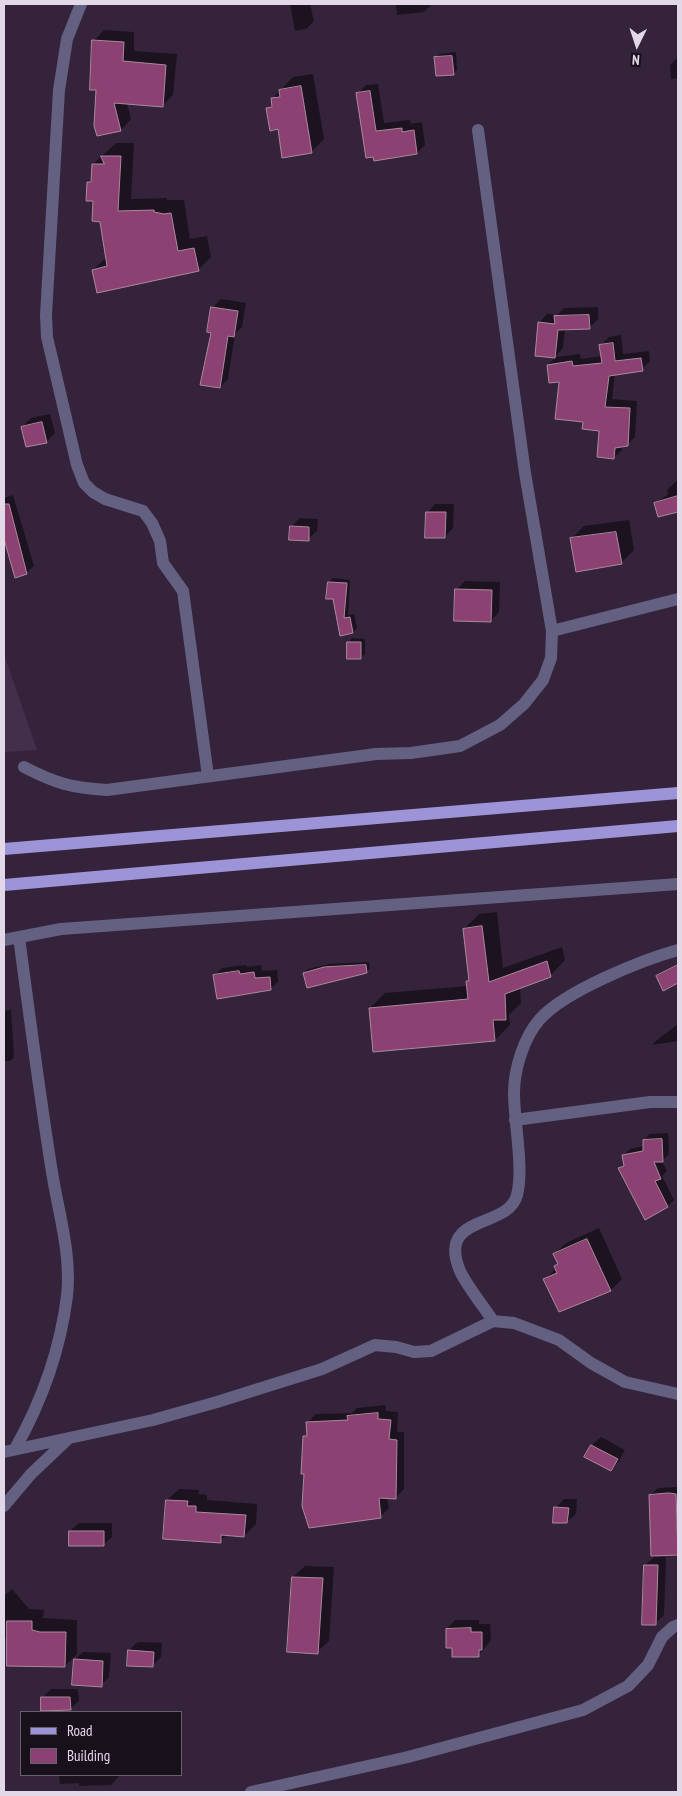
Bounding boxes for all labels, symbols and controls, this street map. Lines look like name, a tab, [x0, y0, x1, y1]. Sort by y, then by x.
north arrow	[612, 20, 662, 70]
text: N	[632, 51, 640, 69]
legend	[20, 1711, 182, 1776]
text: Road	[67, 1721, 93, 1740]
text: Building	[67, 1746, 110, 1765]

